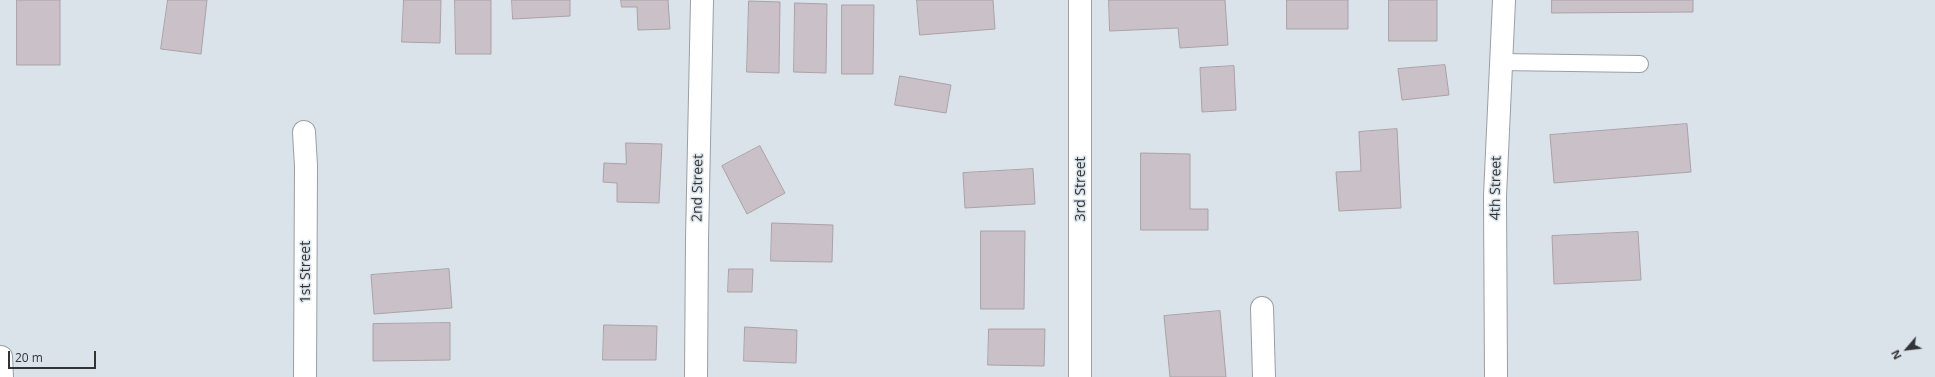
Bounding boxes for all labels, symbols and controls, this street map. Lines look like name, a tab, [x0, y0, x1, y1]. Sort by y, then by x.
street label: 2nd Street	[689, 154, 707, 222]
street label: 3rd Street	[1073, 156, 1089, 222]
street label: 4th Street	[1487, 156, 1505, 220]
street label: 1st Street	[298, 241, 314, 303]
north arrow	[1887, 329, 1927, 369]
scale bar	[10, 343, 98, 369]
text: N	[1887, 347, 1905, 362]
text: 20 m	[15, 349, 43, 366]

